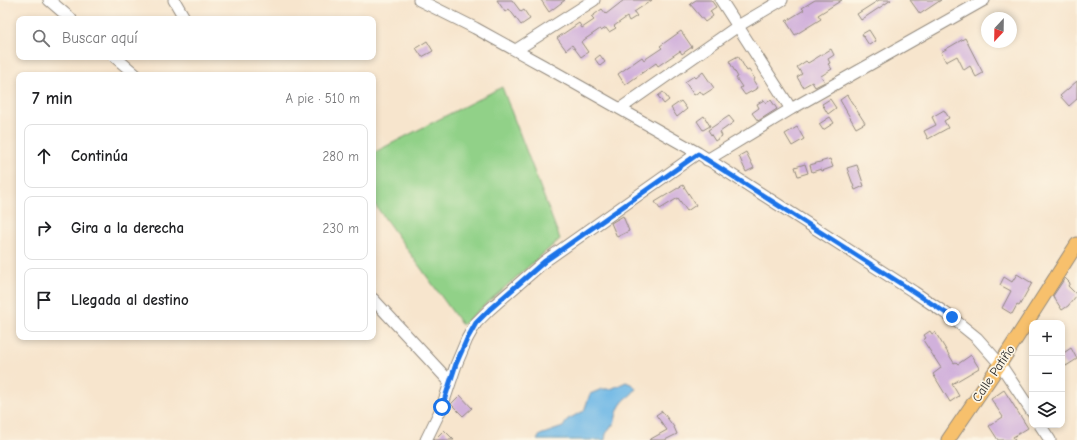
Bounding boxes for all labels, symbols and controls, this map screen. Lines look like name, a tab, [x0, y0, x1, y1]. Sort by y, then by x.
north arrow	[981, 12, 1017, 48]
search box	[16, 16, 376, 60]
icon: search	[30, 27, 52, 49]
text: Buscar aquí	[62, 29, 138, 47]
text: 7 min	[32, 89, 73, 108]
text: A pie · 510 m	[286, 91, 360, 106]
icon: ahead	[33, 145, 55, 167]
text: Continúa	[71, 147, 128, 165]
text: 280 m	[322, 149, 359, 164]
icon: right	[33, 217, 55, 239]
text: Gira a la derecha	[71, 219, 184, 237]
text: 230 m	[323, 221, 359, 236]
icon: arrive	[33, 289, 55, 311]
text: Llegada al destino	[71, 291, 189, 309]
route end	[943, 308, 961, 326]
map controls	[1029, 320, 1065, 428]
button: +	[1029, 320, 1065, 356]
street label: Calle Patiño	[969, 342, 1018, 405]
button: −	[1029, 356, 1065, 392]
button: layers	[1029, 392, 1065, 428]
route start	[433, 398, 451, 416]

